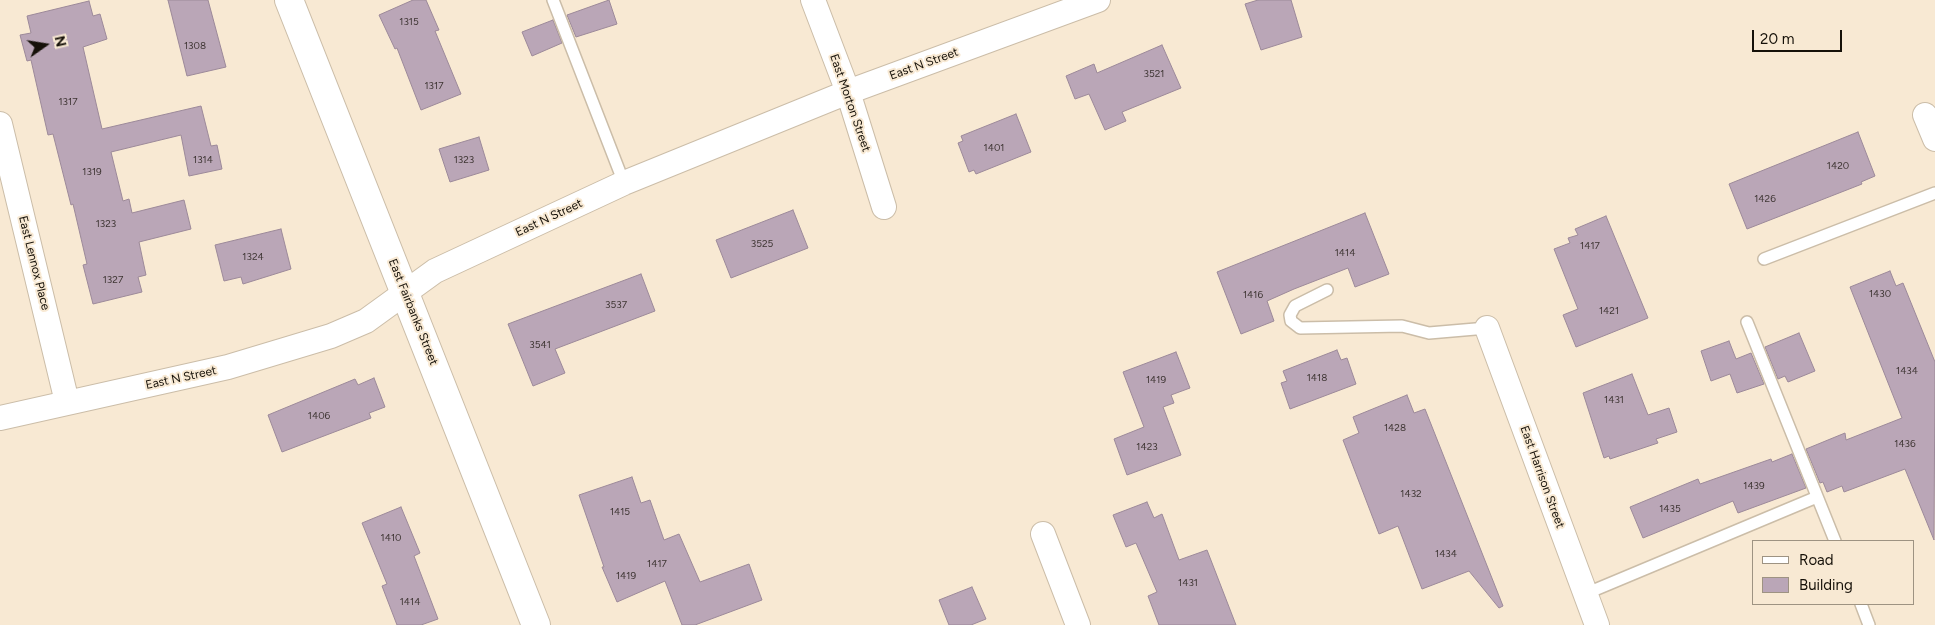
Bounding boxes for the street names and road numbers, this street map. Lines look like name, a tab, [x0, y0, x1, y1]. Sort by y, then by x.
street label: East N Street	[888, 45, 960, 83]
street label: East Morton Street	[827, 52, 873, 154]
street label: East N Street	[513, 196, 585, 240]
street label: East Lennox Place	[15, 214, 53, 312]
street label: East Fairbanks Street	[385, 257, 441, 367]
street label: East N Street	[144, 363, 218, 393]
street label: East Harrison Street	[1517, 424, 1567, 530]

